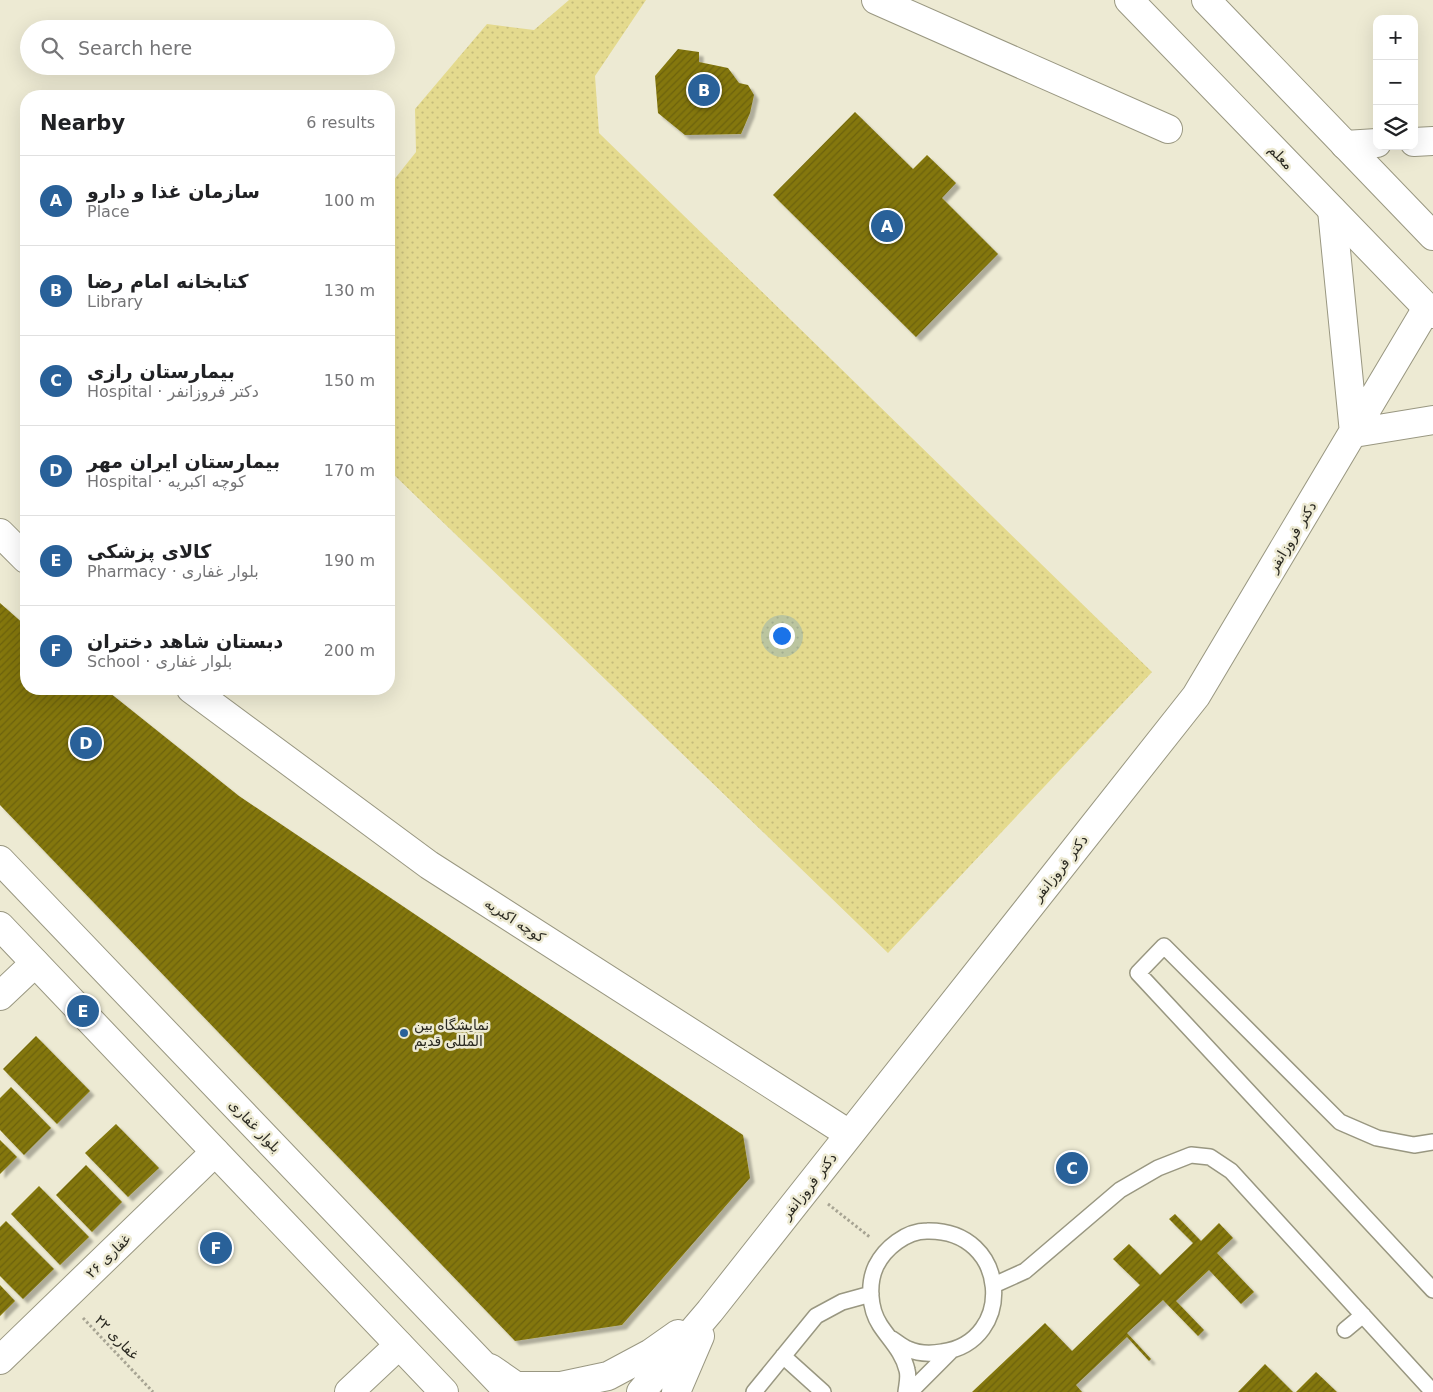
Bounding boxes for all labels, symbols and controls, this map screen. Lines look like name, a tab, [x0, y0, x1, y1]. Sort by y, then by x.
map controls	[1373, 15, 1418, 150]
button: +	[1373, 15, 1418, 60]
search box	[20, 20, 395, 75]
icon: search	[38, 34, 66, 62]
text: Search here	[78, 37, 192, 59]
button: −	[1373, 60, 1418, 105]
pin: B	[688, 71, 720, 109]
button: layers	[1373, 105, 1418, 150]
text: Nearby	[40, 111, 125, 135]
text: 6 results	[306, 113, 375, 132]
street label: معلم	[1265, 141, 1297, 173]
text: سازمان غذا و دارو	[87, 180, 260, 202]
text: A	[50, 191, 62, 210]
text: 100 m	[324, 191, 375, 210]
text: Place	[87, 202, 130, 221]
pin: A	[871, 207, 903, 245]
text: کتابخانه امام رضا	[87, 270, 249, 292]
text: B	[50, 281, 62, 300]
text: 130 m	[324, 281, 375, 300]
text: Library	[87, 292, 143, 311]
text: بیمارستان رازی	[87, 360, 235, 382]
text: C	[50, 371, 62, 390]
text: 150 m	[324, 371, 375, 390]
text: Hospital · دکتر فروزانفر	[87, 382, 259, 401]
text: بیمارستان ایران مهر	[87, 450, 280, 472]
text: D	[49, 461, 63, 480]
text: 170 m	[324, 461, 375, 480]
text: Hospital · کوچه اکبریه	[87, 472, 246, 491]
street label: دکتر فروزانفر	[1264, 499, 1320, 577]
text: کالای پزشکی	[87, 540, 211, 562]
text: E	[51, 551, 61, 570]
text: 190 m	[324, 551, 375, 570]
text: Pharmacy · بلوار غفاری	[87, 562, 259, 581]
your location	[769, 623, 795, 649]
text: دبستان شاهد دختران	[87, 630, 283, 652]
text: F	[51, 641, 61, 660]
text: 200 m	[324, 641, 375, 660]
text: School · بلوار غفاری	[87, 652, 232, 671]
pin: D	[70, 724, 102, 762]
street label: دکتر فروزانفر	[1029, 832, 1092, 906]
street label: کوچه اکبریه	[481, 895, 548, 946]
pin: E	[67, 992, 99, 1030]
place label: نمایشگاه بین المللی قدیم	[414, 1017, 489, 1050]
marker: نمایشگاه بین المللی قدیم	[398, 1027, 410, 1039]
street label: بلوار غفاری	[225, 1096, 284, 1156]
pin: C	[1056, 1149, 1088, 1187]
street label: دکتر فروزانفر	[778, 1150, 841, 1224]
pin: F	[200, 1229, 232, 1267]
street label: غفاری ۲۶	[82, 1231, 134, 1282]
street label: غفاری ۲۲	[91, 1311, 142, 1363]

